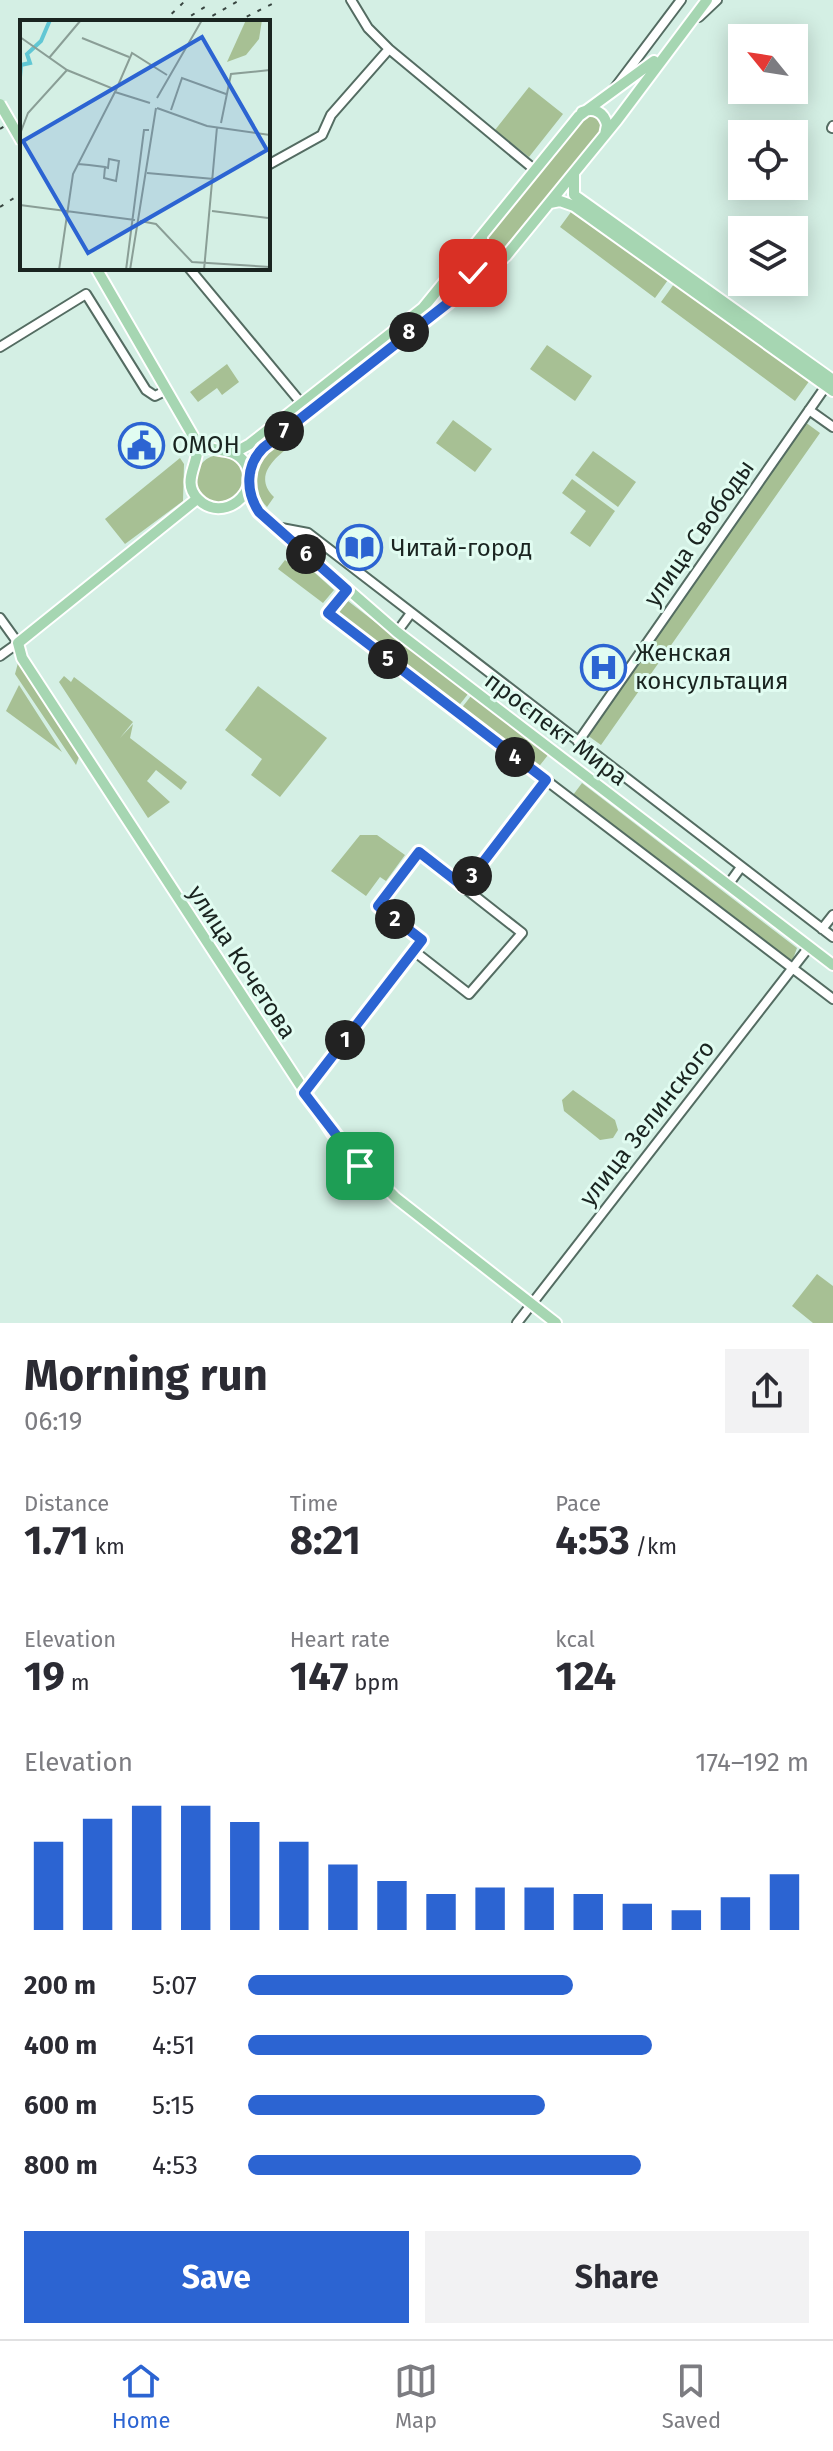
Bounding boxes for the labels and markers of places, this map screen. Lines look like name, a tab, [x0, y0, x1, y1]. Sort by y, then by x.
pin	[439, 239, 507, 307]
pin: 8	[389, 312, 429, 352]
pin: 7	[264, 411, 304, 451]
public building icon: ОМОН	[117, 421, 165, 469]
place label: ОМОН	[172, 431, 240, 459]
library icon: Читай-город	[336, 524, 384, 572]
pin: 6	[286, 534, 326, 574]
place label: Читай-город	[391, 534, 532, 562]
pin: 5	[368, 639, 408, 679]
place label: Женская консультация	[635, 639, 788, 695]
hospital icon: Женская консультация	[580, 643, 628, 691]
pin: 4	[495, 737, 535, 777]
pin: 3	[452, 856, 492, 896]
pin: 2	[375, 899, 415, 939]
pin: 1	[325, 1020, 365, 1060]
pin	[326, 1132, 394, 1200]

